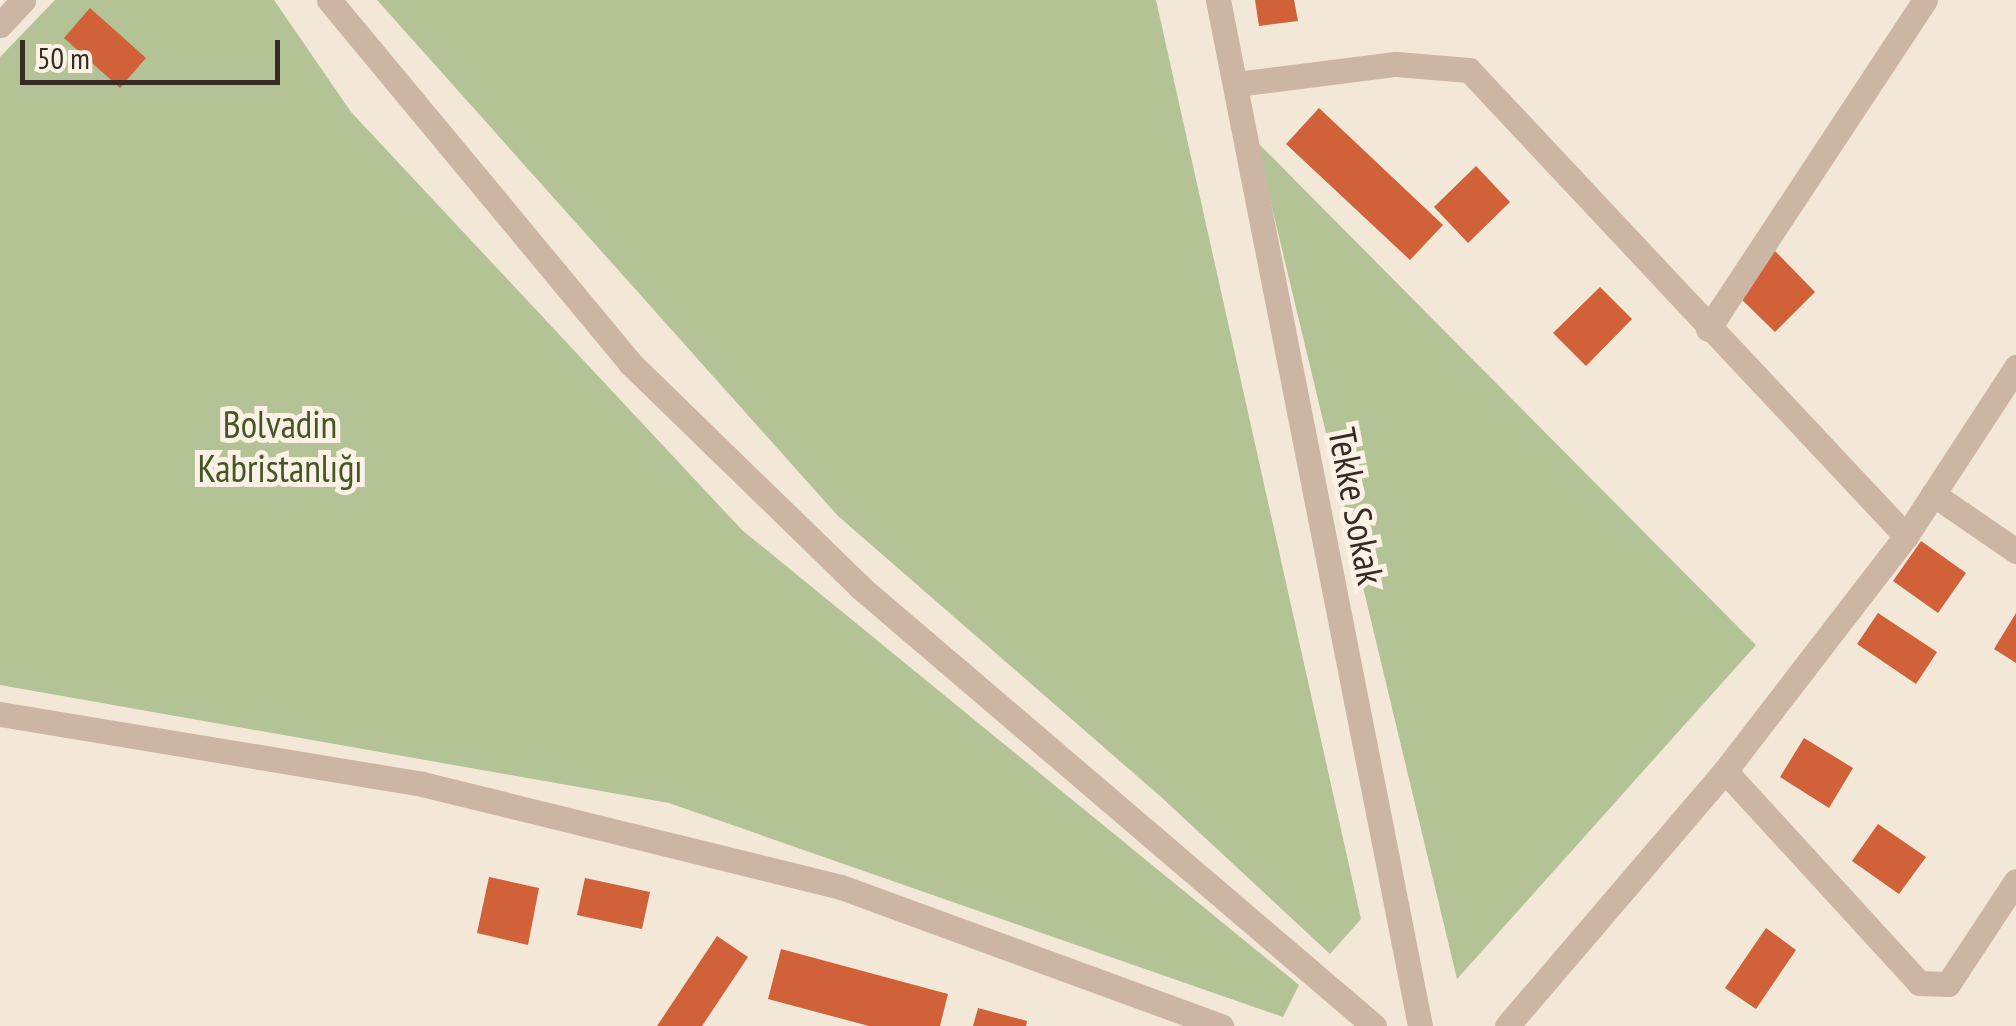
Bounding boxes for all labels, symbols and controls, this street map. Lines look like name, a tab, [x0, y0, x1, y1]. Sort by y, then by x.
scale bar	[25, 20, 285, 82]
text: 50 m	[37, 38, 90, 77]
park label: Bolvadin Kabristanlığı	[197, 401, 363, 490]
street label: Tekke Sokak	[1319, 424, 1395, 588]

